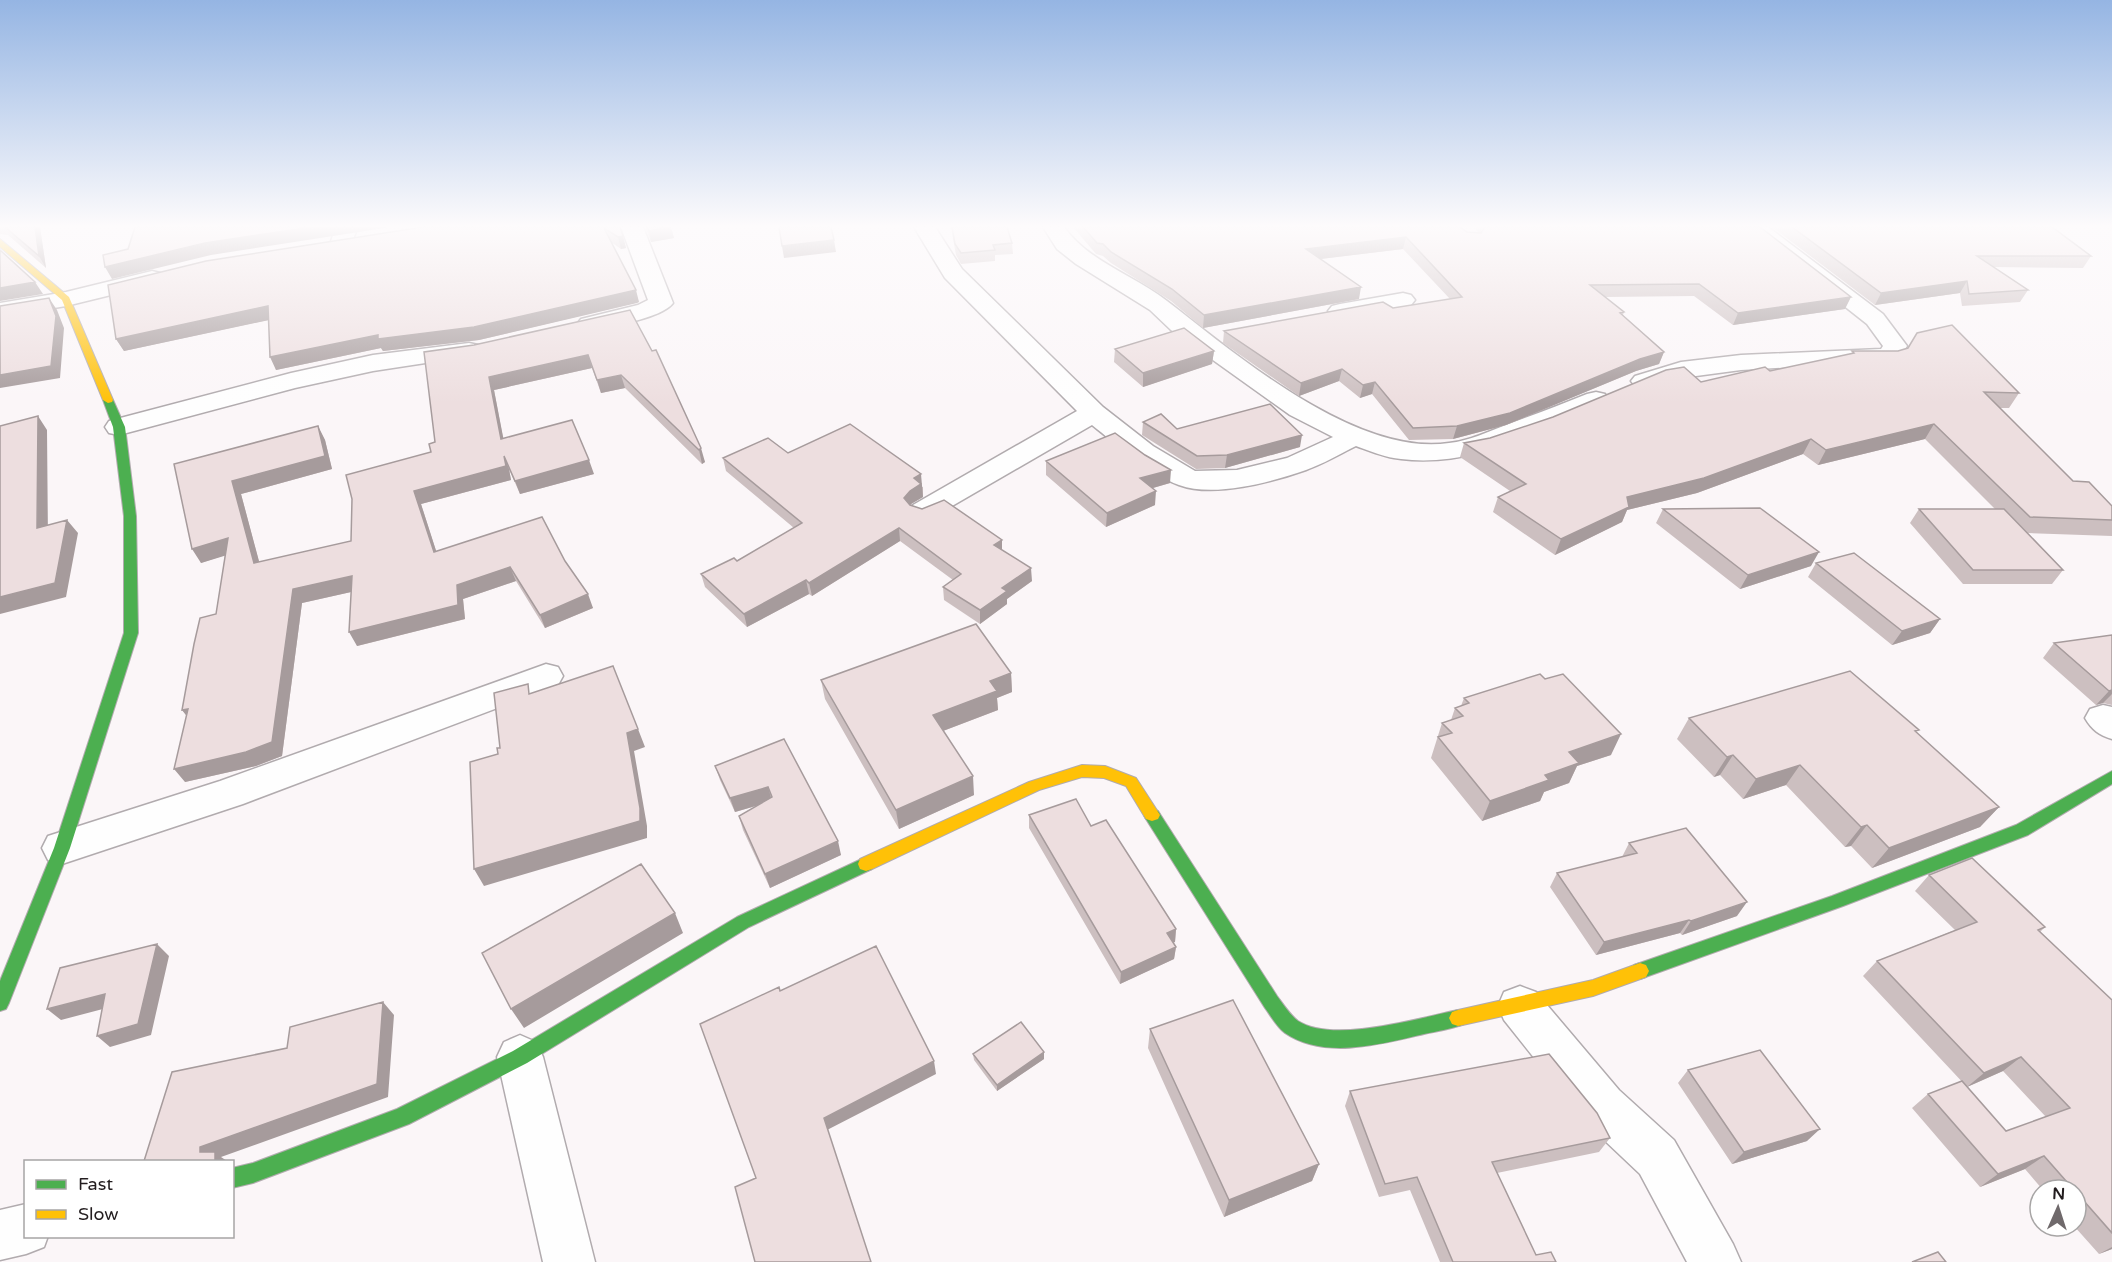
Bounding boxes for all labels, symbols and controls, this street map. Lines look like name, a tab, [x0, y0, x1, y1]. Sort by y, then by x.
legend	[24, 1160, 234, 1238]
text: Fast	[78, 1173, 113, 1195]
north arrow	[2028, 1178, 2088, 1238]
text: N	[2052, 1184, 2066, 1204]
text: Slow	[78, 1203, 119, 1225]

